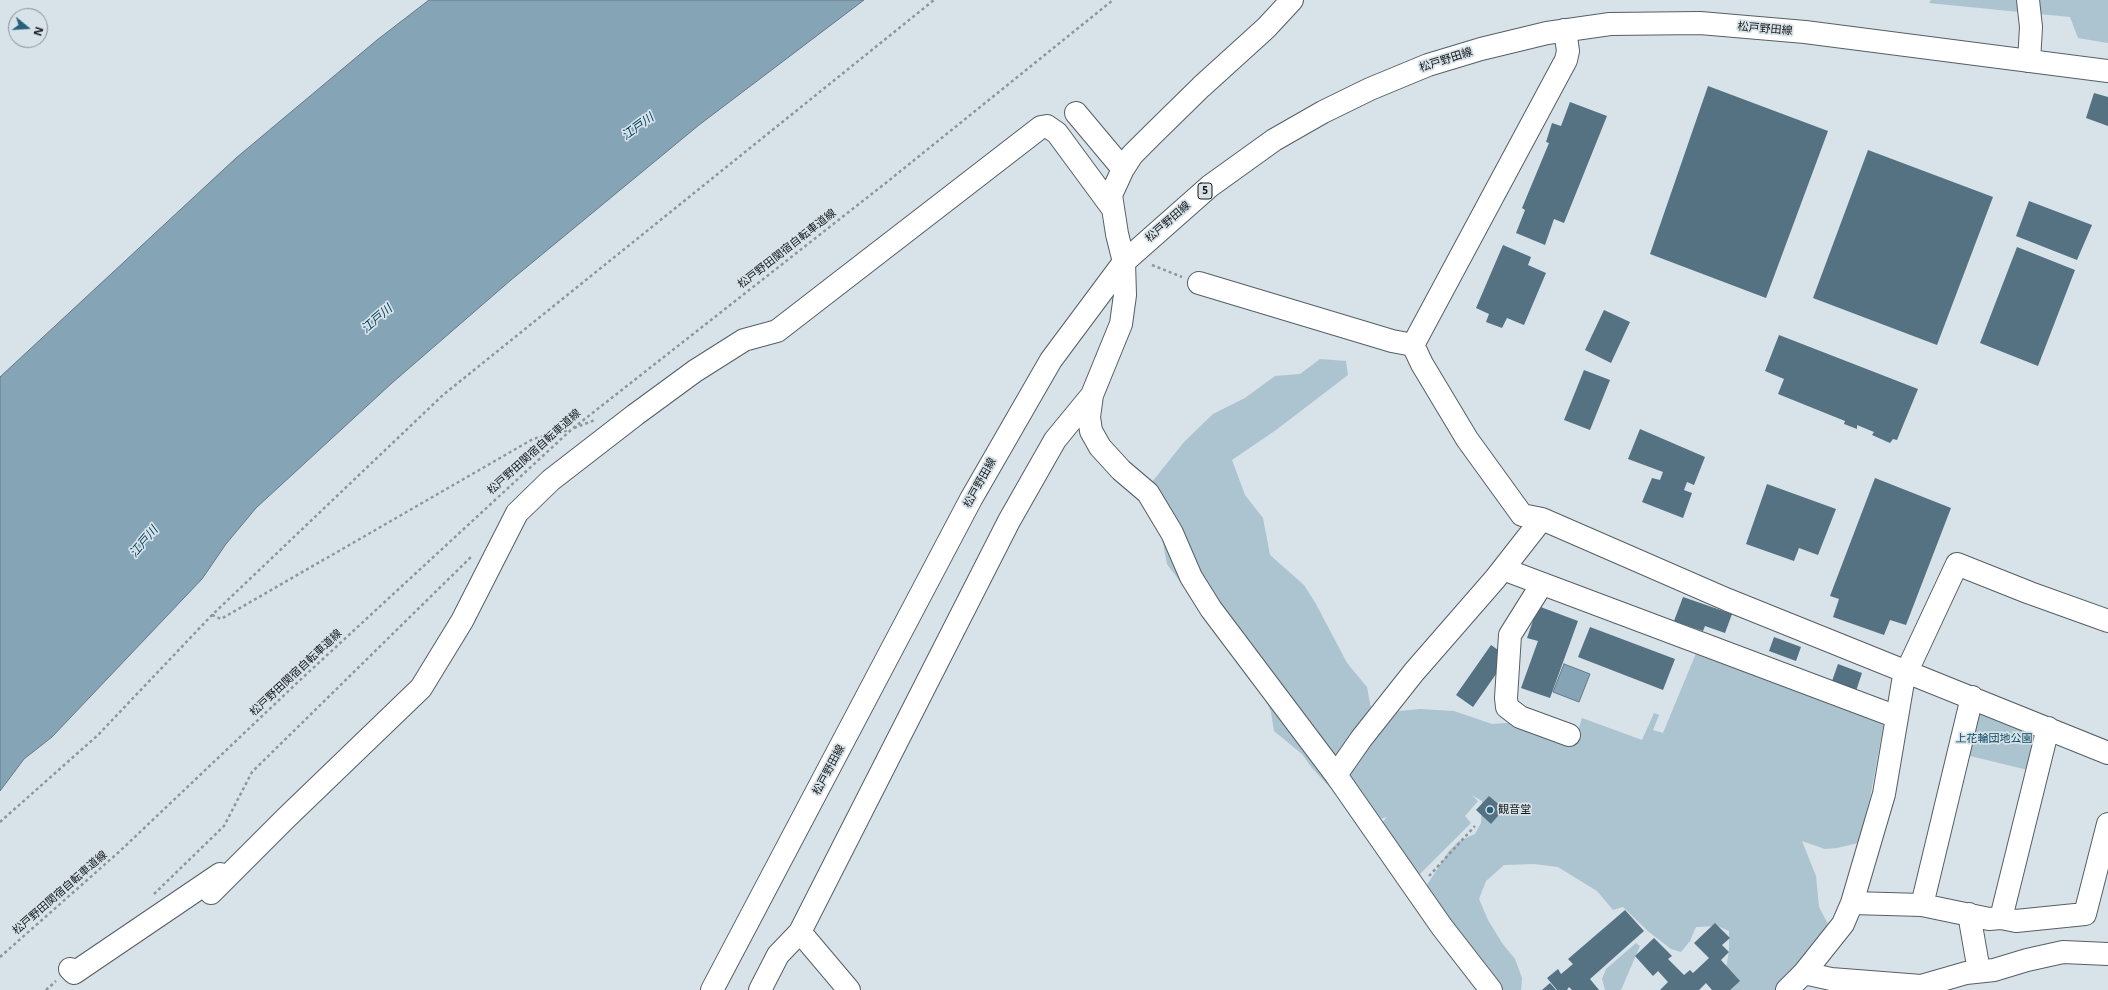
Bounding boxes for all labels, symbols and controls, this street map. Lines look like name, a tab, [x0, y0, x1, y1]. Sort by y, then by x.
north arrow	[8, 8, 48, 48]
street label: 松戸野田線	[1737, 20, 1793, 38]
text: N	[30, 25, 47, 38]
street label: 松戸野田線	[1418, 45, 1474, 75]
water label: 江戸川	[619, 111, 657, 143]
road number: 5	[1198, 183, 1212, 199]
street label: 松戸野田線	[1143, 199, 1193, 245]
street label: 松戸野田関宿自転車道線	[735, 207, 839, 291]
water label: 江戸川	[359, 302, 395, 336]
street label: 松戸野田関宿自転車道線	[485, 407, 583, 497]
street label: 松戸野田線	[961, 456, 999, 510]
water label: 江戸川	[127, 524, 161, 560]
street label: 松戸野田関宿自転車道線	[247, 627, 345, 719]
park label: 上花輪団地公園	[1956, 732, 2032, 746]
street label: 松戸野田線	[810, 743, 848, 797]
place label: 観音堂	[1498, 803, 1531, 817]
marker: 観音堂	[1485, 805, 1495, 815]
street label: 松戸野田関宿自転車道線	[10, 848, 110, 938]

